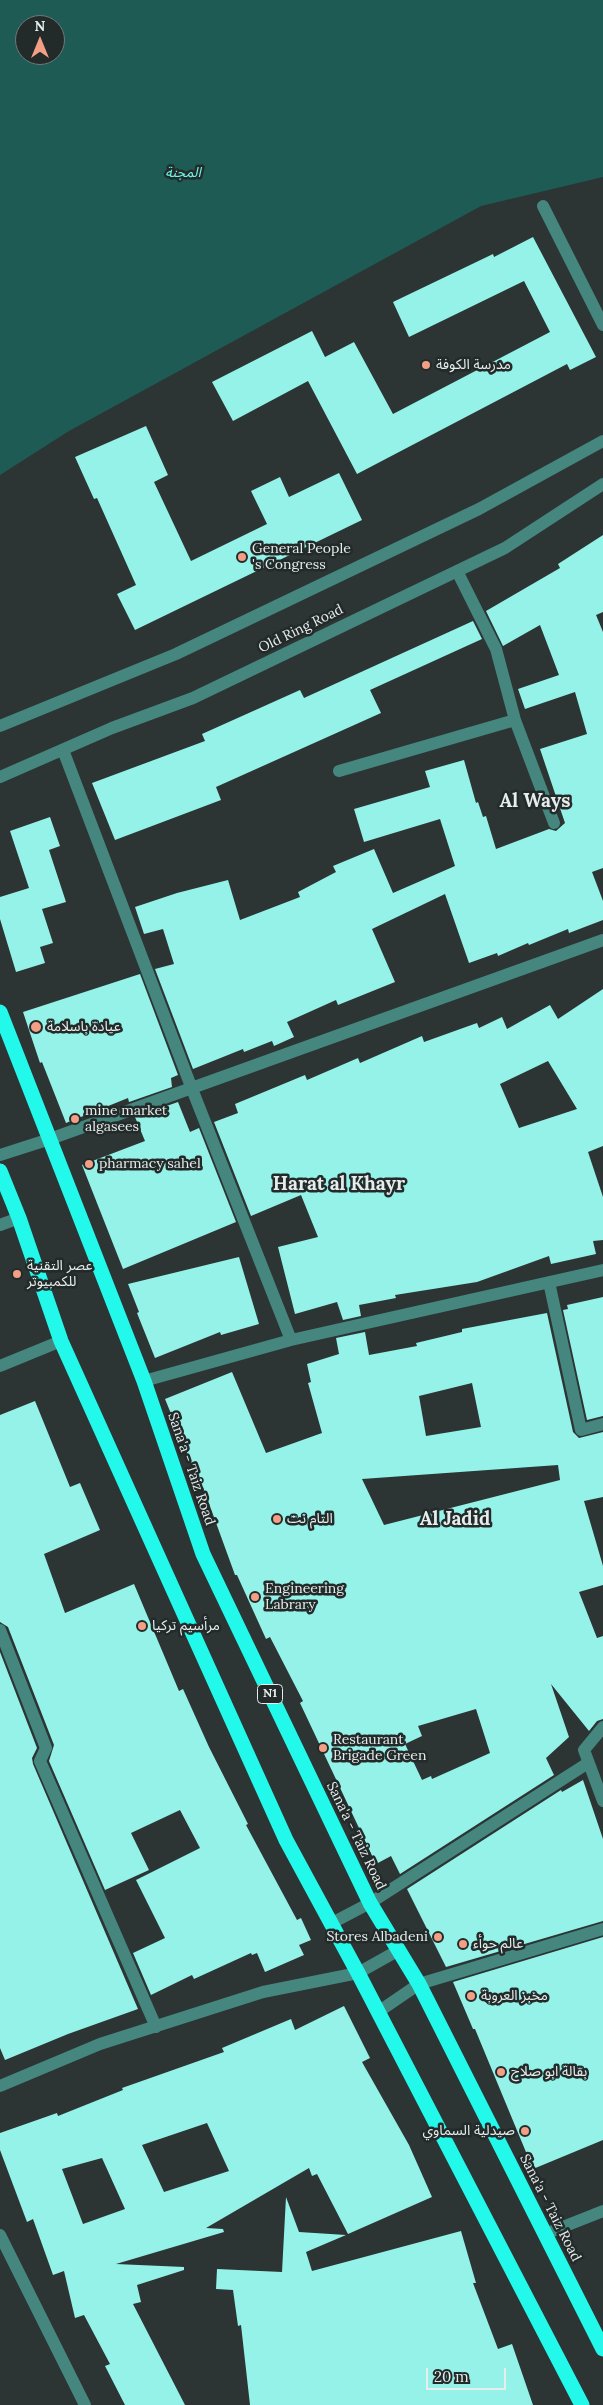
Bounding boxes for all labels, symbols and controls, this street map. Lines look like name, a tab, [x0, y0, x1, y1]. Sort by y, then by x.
north arrow	[15, 15, 65, 65]
text: N	[35, 17, 45, 35]
park label: المجنة	[165, 165, 201, 181]
place label: مدرسة الكوفة	[436, 357, 511, 373]
marker: مدرسة الكوفة	[420, 359, 432, 371]
place label: General People 's Congress	[252, 541, 351, 574]
marker: General People 's Congress	[236, 551, 248, 563]
street label: Old Ring Road	[256, 601, 346, 657]
district label: Al Ways	[500, 791, 570, 813]
place label: عيادة باسلامة	[47, 1019, 121, 1035]
marker: عيادة باسلامة	[29, 1020, 43, 1034]
place label: mine market algasees	[85, 1103, 167, 1136]
marker: mine market algasees	[69, 1113, 81, 1125]
place label: pharmacy sahel	[99, 1156, 201, 1172]
marker: pharmacy sahel	[83, 1158, 95, 1170]
district label: Harat al Khayr	[273, 1174, 405, 1196]
place label: عصر التقنية للكمبيوتر	[27, 1258, 93, 1290]
marker: عصر التقنية للكمبيوتر	[11, 1268, 23, 1280]
street label: Sana'a - Taiz Road	[164, 1410, 218, 1528]
district label: Al Jadid	[420, 1509, 490, 1531]
place label: التام نت	[287, 1511, 333, 1527]
marker: التام نت	[271, 1513, 283, 1525]
place label: Engineering Labrary	[265, 1581, 344, 1614]
marker: Engineering Labrary	[249, 1591, 261, 1603]
place label: مرأسيم تركيا	[152, 1618, 220, 1634]
marker: مرأسيم تركيا	[136, 1620, 148, 1632]
road number: N1	[258, 1685, 282, 1704]
place label: Restaurant Brigade Green	[333, 1732, 426, 1764]
marker: Restaurant Brigade Green	[317, 1742, 329, 1754]
street label: Sana'a - Taiz Road	[323, 1779, 389, 1893]
place label: Stores Albadeni	[326, 1929, 428, 1945]
marker: Stores Albadeni	[432, 1931, 444, 1943]
place label: عالم حوأء	[473, 1936, 523, 1952]
marker: عالم حوأء	[457, 1938, 469, 1950]
place label: مخبز العروبة	[481, 1988, 548, 2004]
marker: مخبز العروبة	[465, 1990, 477, 2002]
place label: بقالة ابو صلاح	[511, 2064, 587, 2080]
marker: بقالة ابو صلاح	[495, 2066, 507, 2078]
place label: صيدلية السماوي	[422, 2123, 515, 2139]
marker: صيدلية السماوي	[519, 2125, 531, 2137]
street label: Sana'a - Taiz Road	[516, 2152, 584, 2264]
scale bar	[428, 2358, 508, 2390]
text: 20 m	[434, 2367, 469, 2386]

